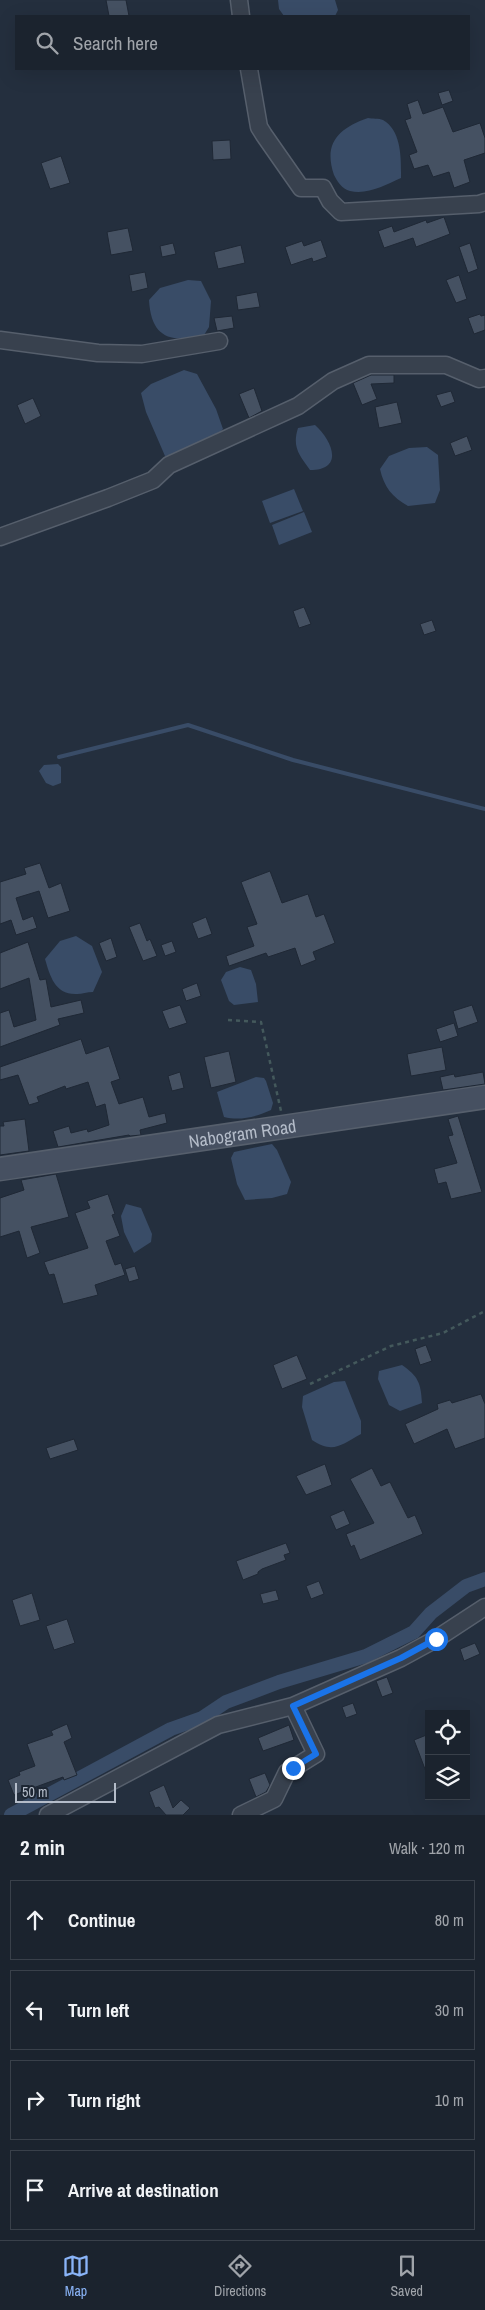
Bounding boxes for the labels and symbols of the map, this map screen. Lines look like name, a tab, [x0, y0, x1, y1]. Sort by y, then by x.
street label: Nabogram Road	[187, 1113, 298, 1153]
route start	[425, 1628, 448, 1651]
route end	[282, 1757, 305, 1780]
scale bar	[15, 1780, 116, 1803]

